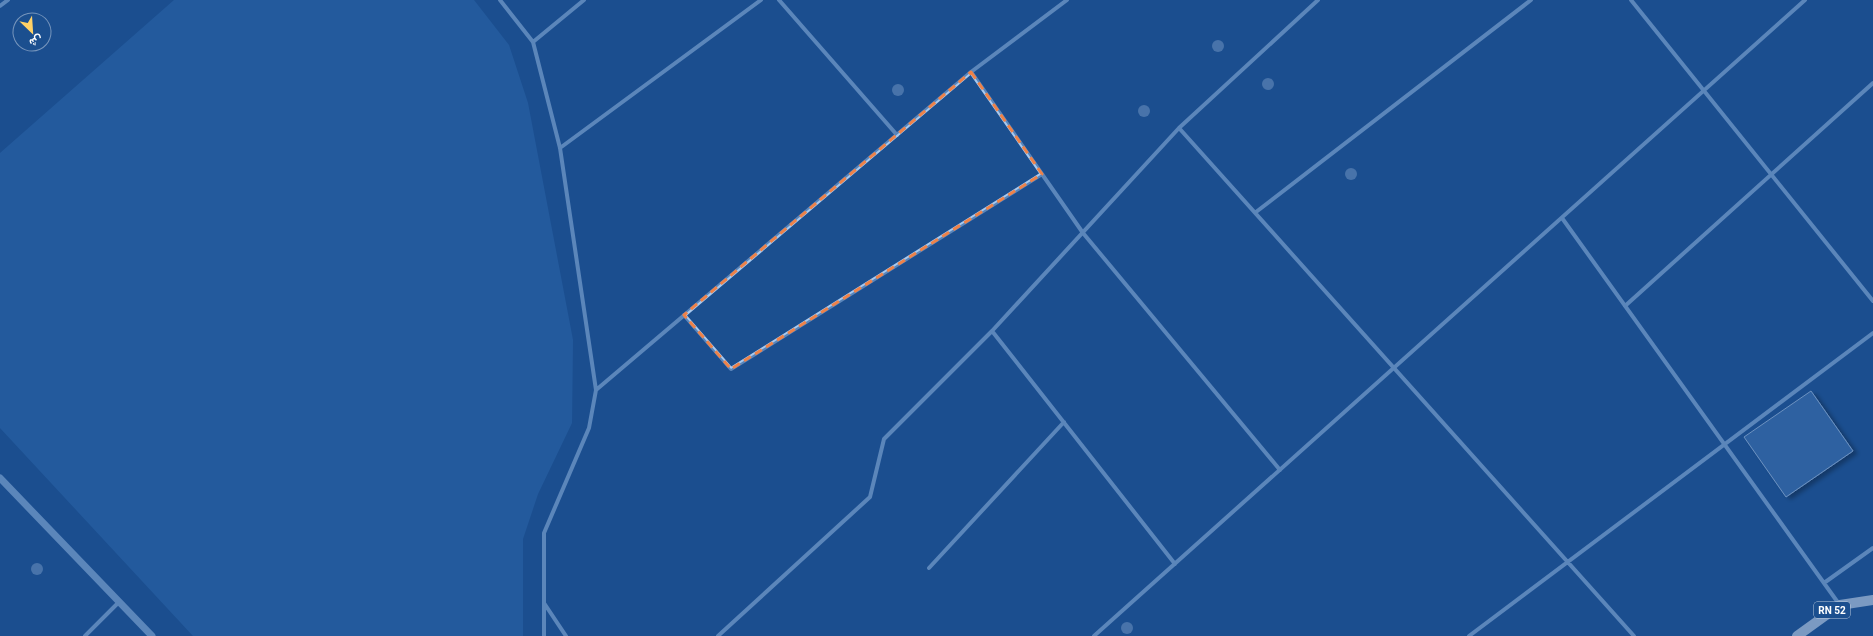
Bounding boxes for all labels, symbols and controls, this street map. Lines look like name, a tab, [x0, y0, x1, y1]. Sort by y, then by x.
north arrow	[12, 12, 52, 52]
text: ش	[27, 32, 45, 49]
road number: RN 52	[1814, 602, 1850, 618]

